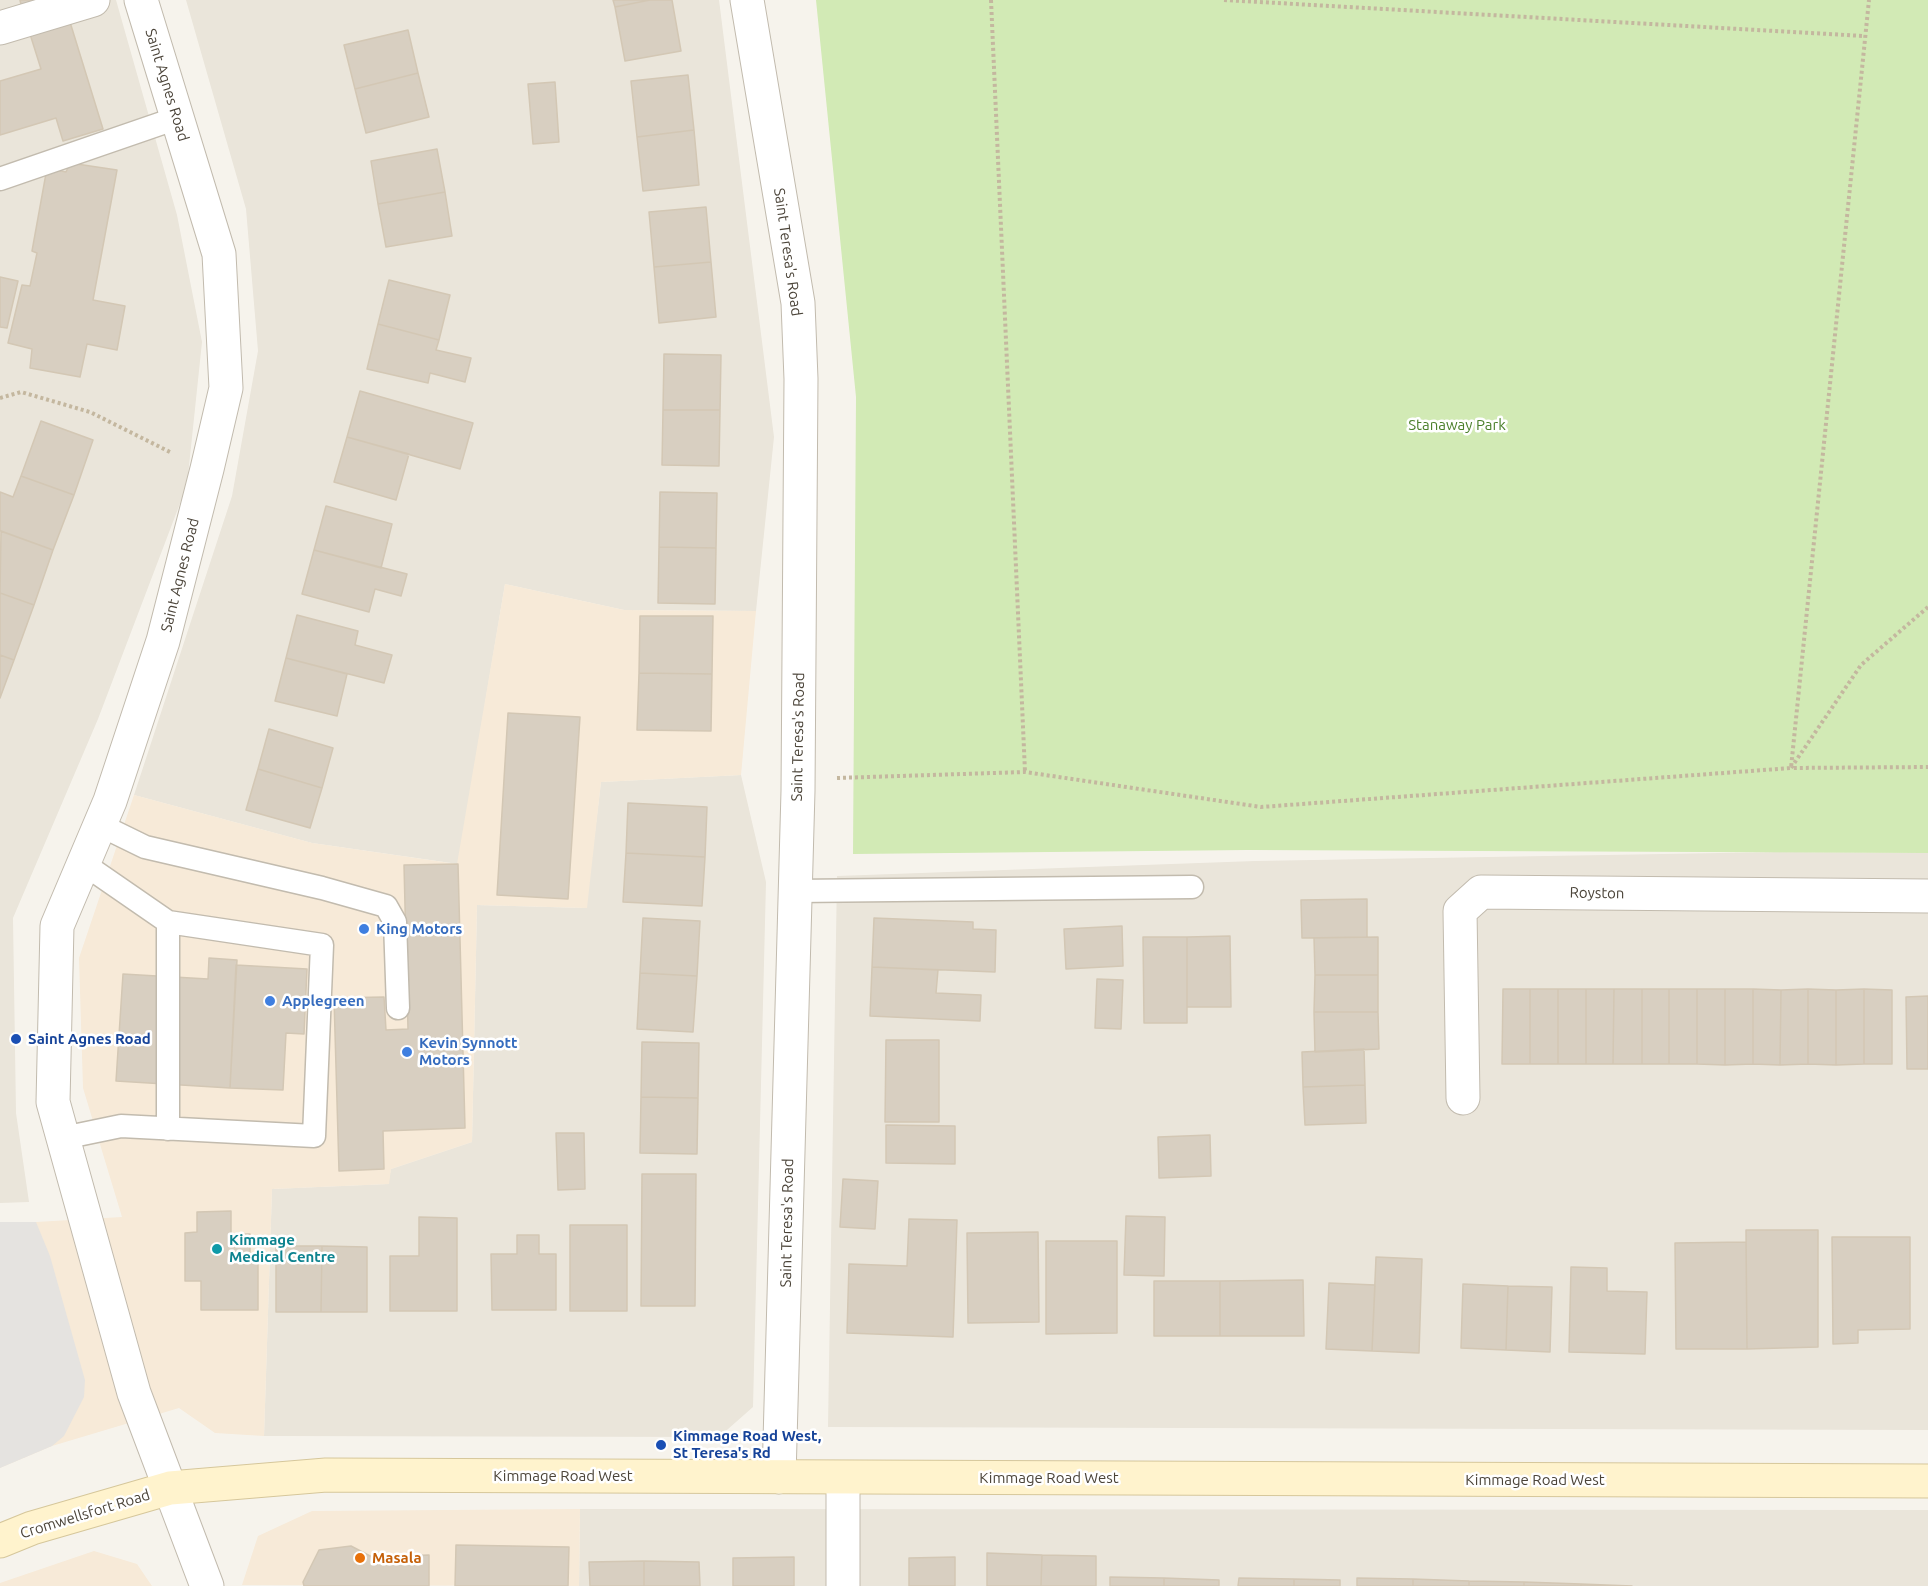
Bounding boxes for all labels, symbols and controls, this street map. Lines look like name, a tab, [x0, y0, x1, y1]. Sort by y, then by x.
street label: Saint Agnes Road	[141, 26, 193, 144]
street label: Saint Teresa's Road	[770, 187, 806, 317]
park label: Stanaway Park	[1408, 416, 1506, 434]
street label: Saint Agnes Road	[157, 516, 203, 634]
street label: Saint Teresa's Road	[788, 672, 808, 802]
street label: Royston	[1569, 884, 1625, 902]
place label: King Motors	[376, 920, 462, 938]
marker: King Motors	[357, 922, 371, 936]
place label: Applegreen	[282, 992, 365, 1010]
marker: Applegreen	[263, 994, 277, 1008]
place label: Saint Agnes Road	[28, 1030, 151, 1048]
marker: Saint Agnes Road	[9, 1032, 23, 1046]
place label: Kevin Synnott Motors	[419, 1034, 517, 1069]
marker: Kevin Synnott Motors	[400, 1045, 414, 1059]
street label: Saint Teresa's Road	[777, 1158, 797, 1288]
place label: Kimmage Medical Centre	[229, 1231, 335, 1266]
marker: Kimmage Medical Centre	[210, 1242, 224, 1256]
place label: Kimmage Road West, St Teresa's Rd	[673, 1427, 821, 1462]
marker: Kimmage Road West, St Teresa's Rd	[654, 1438, 668, 1452]
street label: Kimmage Road West	[493, 1467, 633, 1485]
street label: Kimmage Road West	[979, 1469, 1119, 1487]
street label: Kimmage Road West	[1465, 1471, 1605, 1489]
street label: Cromwellsfort Road	[18, 1486, 152, 1542]
place label: Masala	[372, 1549, 422, 1567]
marker: Masala	[353, 1551, 367, 1565]

